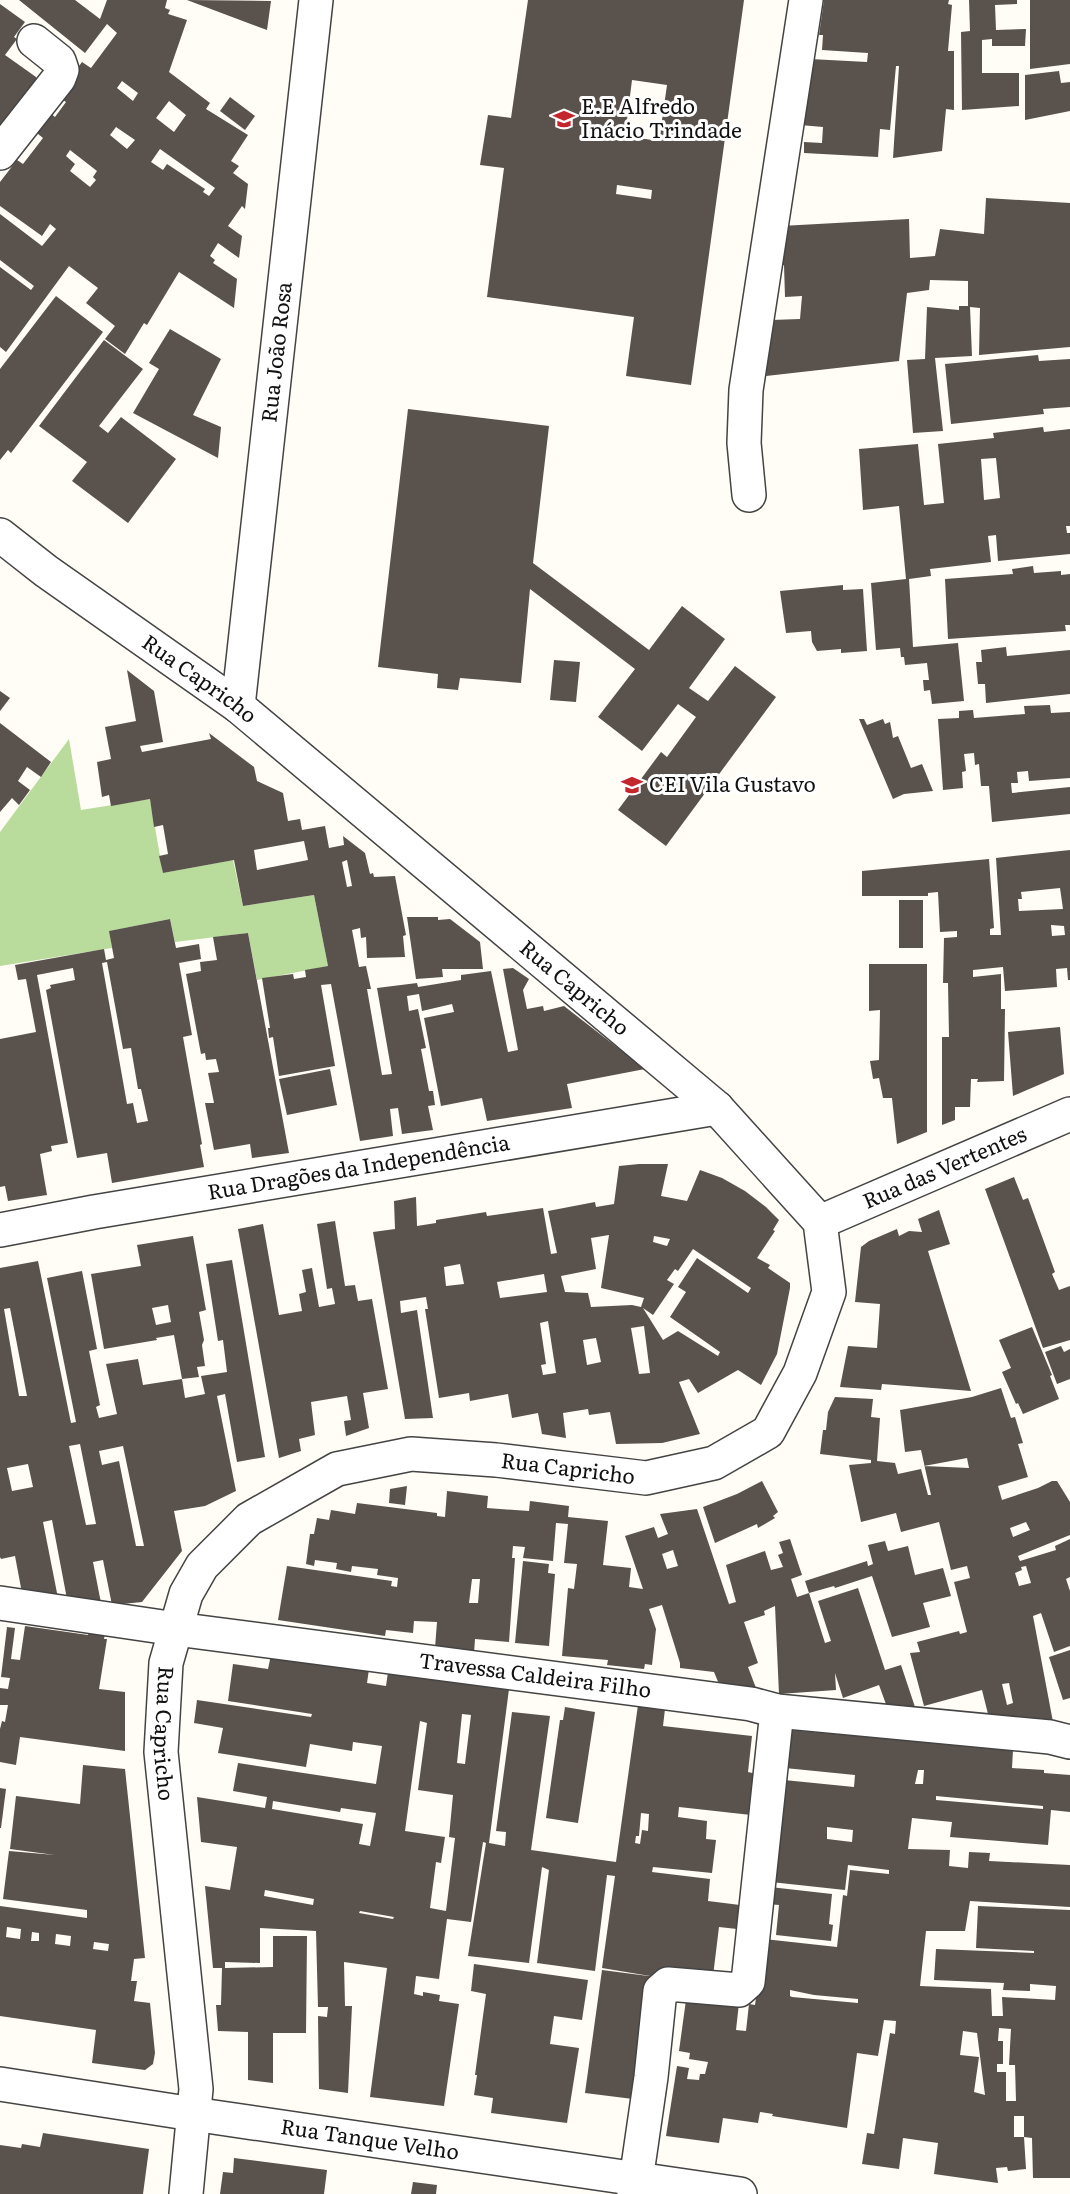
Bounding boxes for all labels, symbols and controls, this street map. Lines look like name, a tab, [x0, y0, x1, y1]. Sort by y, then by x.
place label: E.E Alfredo Inácio Trindade	[581, 89, 742, 144]
school or university icon: E.E Alfredo Inácio Trindade	[552, 107, 576, 131]
street label: Rua João Rosa	[251, 279, 298, 424]
street label: Rua Capricho	[137, 625, 265, 729]
place label: CEI Vila Gustavo	[649, 767, 816, 798]
school or university icon: CEI Vila Gustavo	[620, 773, 644, 797]
street label: Rua Capricho	[514, 931, 637, 1041]
street label: Rua das Vertentes	[857, 1117, 1031, 1215]
street label: Rua Dragões da Independência	[205, 1125, 512, 1206]
street label: Rua Capricho	[500, 1443, 637, 1490]
street label: Travessa Caldeira Filho	[417, 1643, 653, 1704]
street label: Rua Capricho	[148, 1666, 184, 1802]
street label: Rua Tanque Velho	[279, 2109, 461, 2166]

